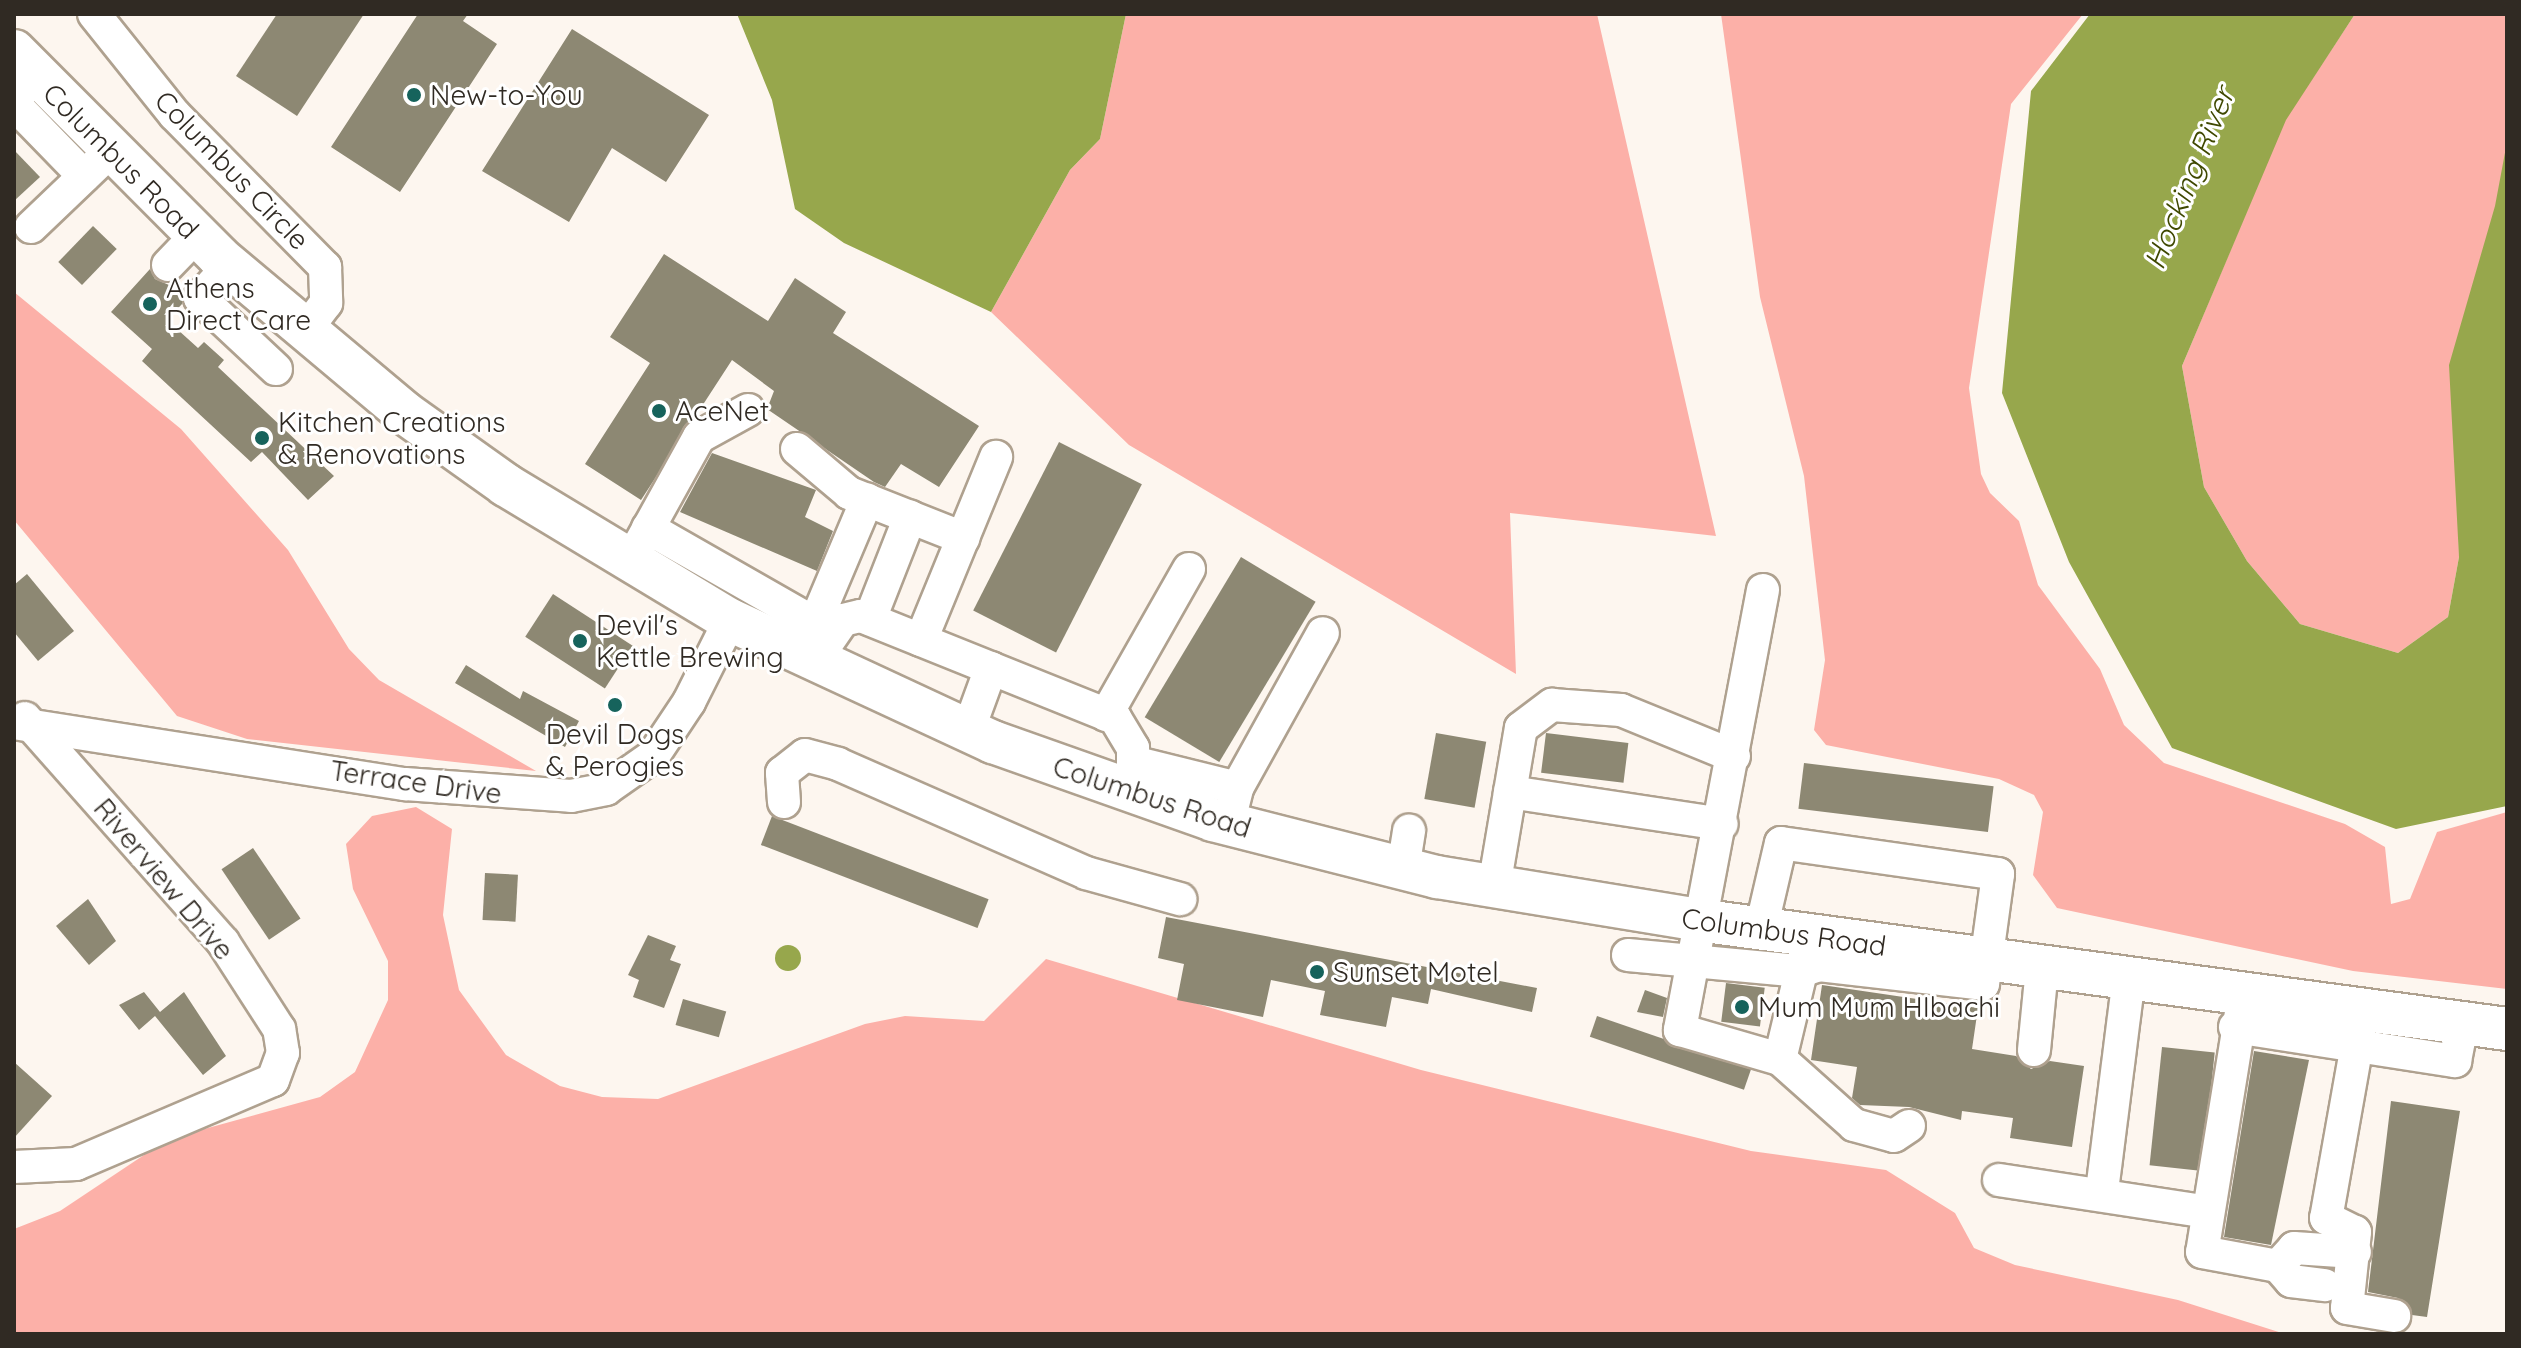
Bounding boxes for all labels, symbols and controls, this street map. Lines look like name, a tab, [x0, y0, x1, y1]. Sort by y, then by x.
street label: Columbus Road	[36, 76, 206, 246]
place label: New-to-You	[430, 78, 583, 112]
water label: Hocking River	[2136, 82, 2242, 274]
street label: Columbus Circle	[148, 84, 316, 256]
marker: New-to-You	[405, 86, 423, 104]
place label: Athens Direct Care	[166, 271, 311, 337]
marker: Athens Direct Care	[141, 295, 159, 313]
place label: AceNet	[675, 394, 769, 428]
marker: AceNet	[650, 402, 668, 420]
place label: Kitchen Creations & Renovations	[278, 405, 505, 471]
marker: Kitchen Creations & Renovations	[253, 429, 271, 447]
place label: Devil's Kettle Brewing	[596, 608, 784, 674]
marker: Devil's Kettle Brewing	[571, 632, 589, 650]
marker: Devil Dogs & Perogies	[606, 696, 624, 714]
place label: Devil Dogs & Perogies	[546, 717, 684, 783]
street label: Columbus Road	[1049, 749, 1255, 845]
street label: Terrace Drive	[328, 753, 504, 811]
street label: Riverview Drive	[87, 792, 241, 966]
street label: Columbus Road	[1680, 901, 1888, 963]
place label: Sunset Motel	[1333, 955, 1499, 989]
marker: Sunset Motel	[1308, 963, 1326, 981]
place label: Mum Mum HIbachi	[1758, 990, 2000, 1024]
marker: Mum Mum HIbachi	[1733, 998, 1751, 1016]

